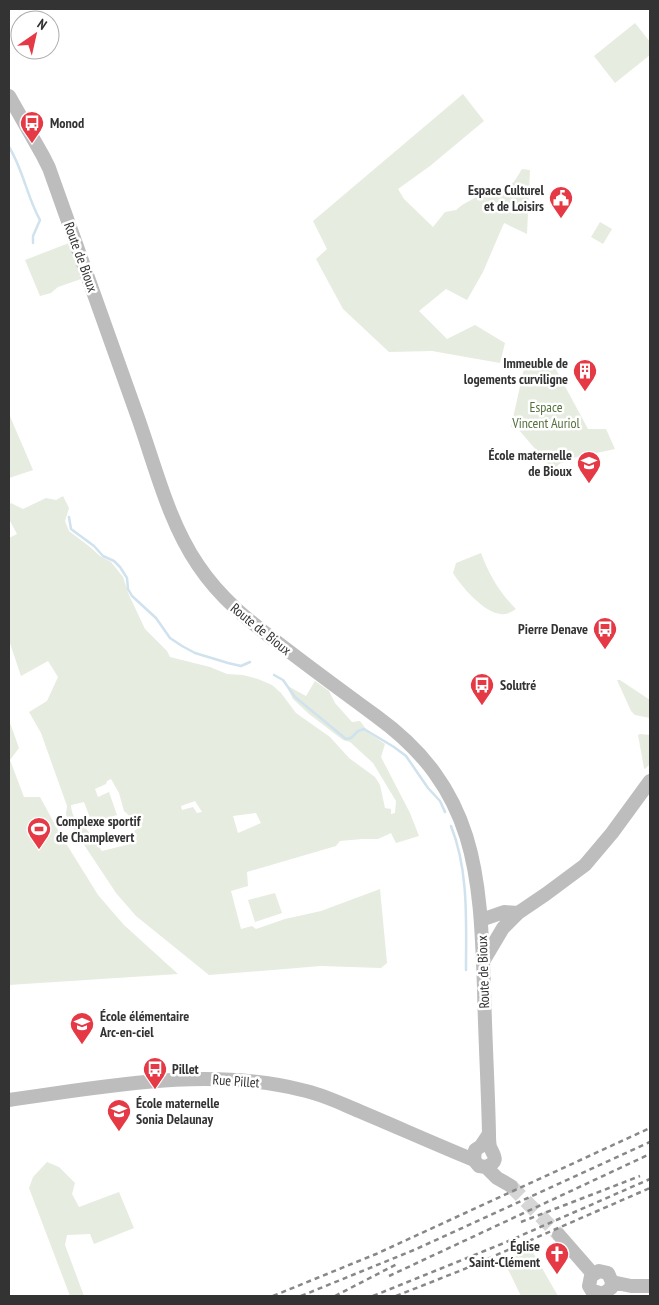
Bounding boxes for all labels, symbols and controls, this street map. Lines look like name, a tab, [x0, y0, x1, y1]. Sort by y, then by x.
north arrow	[10, 10, 60, 60]
text: N	[34, 15, 50, 34]
bus stop icon: Monod	[19, 110, 45, 144]
place label: Monod	[50, 114, 84, 132]
place label: Espace Culturel et de Loisirs	[468, 181, 545, 215]
public building icon: Espace Culturel et de Loisirs	[548, 185, 574, 219]
street label: Route de Bioux	[60, 220, 102, 295]
place label: Immeuble de logements curviligne	[464, 354, 568, 388]
building icon: Immeuble de logements curviligne	[572, 358, 598, 392]
park label: Espace Vincent Auriol	[511, 398, 581, 432]
place label: École maternelle de Bioux	[488, 446, 573, 480]
school or university icon: École maternelle de Bioux	[576, 450, 602, 484]
street label: Route de Bioux	[227, 599, 295, 659]
bus stop icon: Pierre Denave	[592, 616, 618, 650]
place label: Pierre Denave	[518, 620, 588, 638]
bus stop icon: Solutré	[469, 672, 495, 706]
place label: Solutré	[500, 676, 536, 694]
place label: Complexe sportif de Champlevert	[56, 812, 142, 846]
sports icon: Complexe sportif de Champlevert	[26, 816, 52, 850]
street label: Route de Bioux	[473, 935, 493, 1009]
place label: École élémentaire Arc-en-ciel	[99, 1007, 189, 1041]
school or university icon: École élémentaire Arc-en-ciel	[69, 1011, 95, 1045]
bus stop icon: Pillet	[142, 1056, 168, 1090]
place label: Pillet	[172, 1060, 199, 1078]
street label: Rue Pillet	[212, 1070, 260, 1092]
place label: École maternelle Sonia Delaunay	[136, 1094, 220, 1128]
school or university icon: École maternelle Sonia Delaunay	[106, 1098, 132, 1132]
place label: Église Saint-Clément	[469, 1237, 540, 1271]
church icon: Église Saint-Clément	[544, 1241, 570, 1275]

